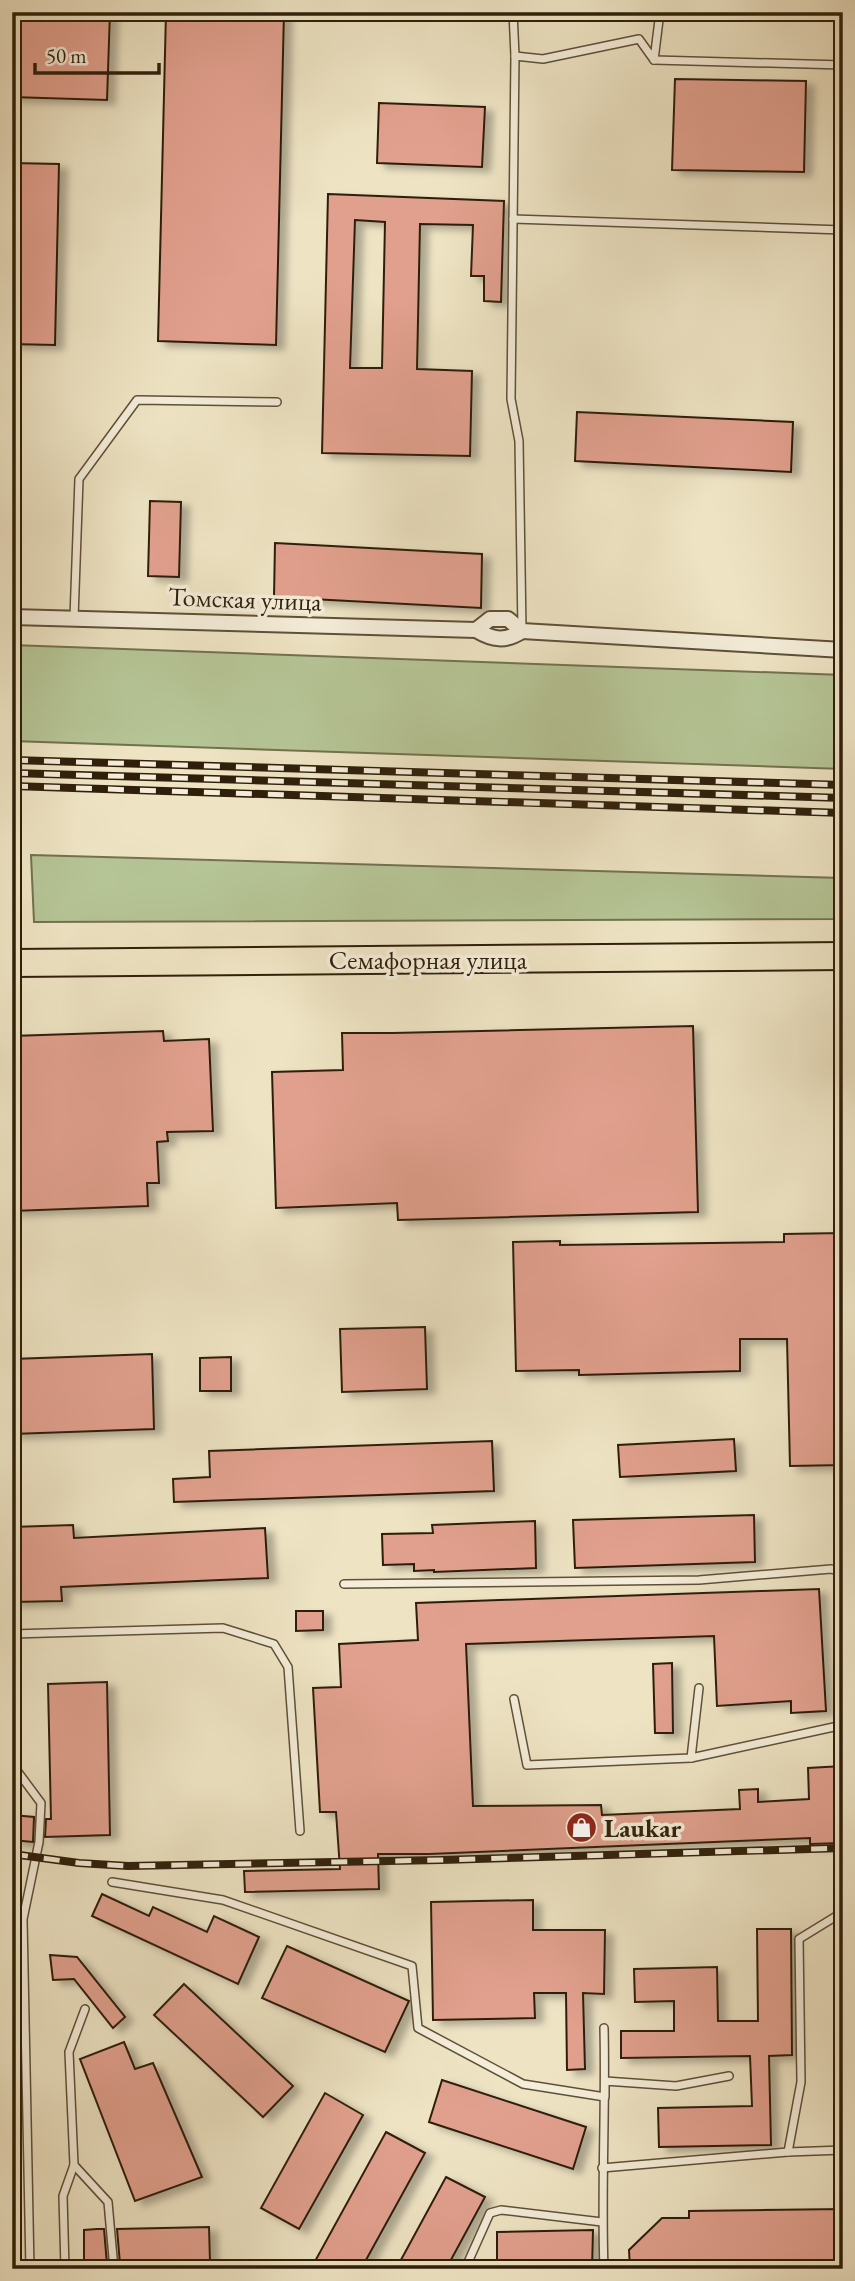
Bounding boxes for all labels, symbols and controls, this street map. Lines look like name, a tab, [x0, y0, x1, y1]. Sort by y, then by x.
scale bar	[35, 32, 159, 76]
text: 50 m	[46, 42, 87, 69]
street label: Томская улица	[168, 579, 323, 619]
street label: Семафорная улица	[329, 943, 528, 977]
shop icon: Laukar	[564, 1811, 598, 1845]
place label: Laukar	[604, 1811, 682, 1845]

